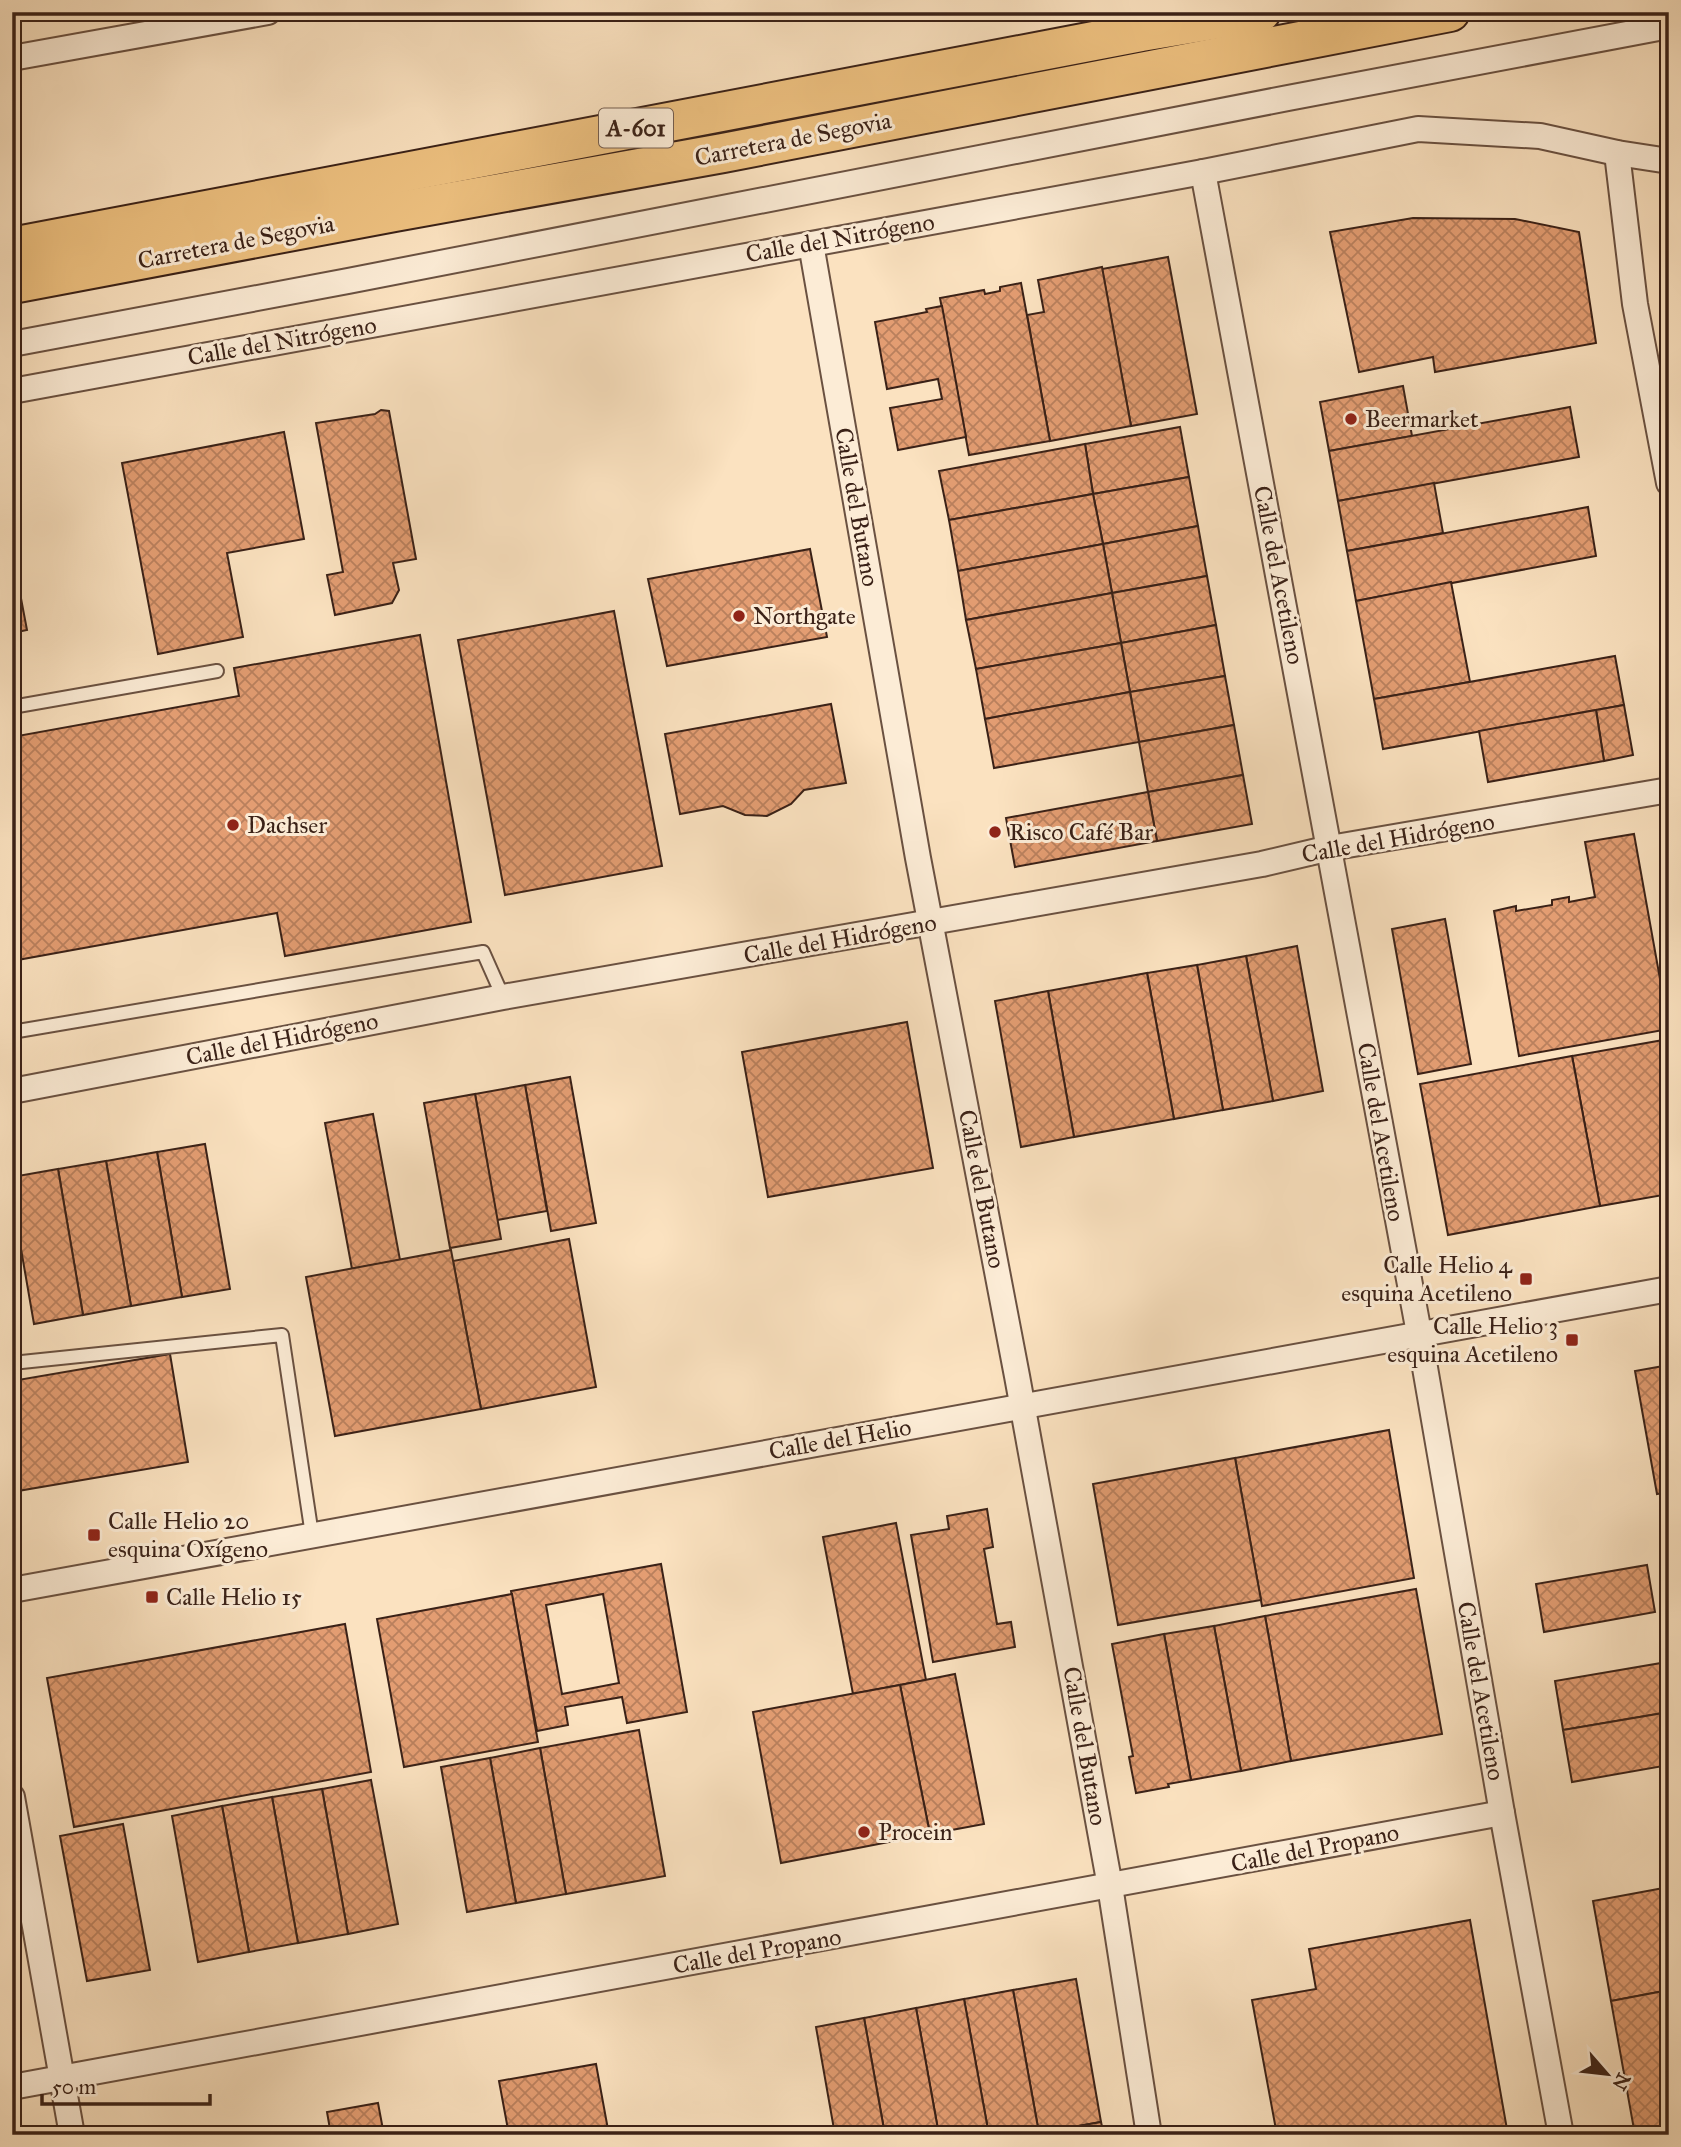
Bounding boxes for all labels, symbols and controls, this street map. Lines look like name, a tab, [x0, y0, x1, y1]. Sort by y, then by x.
street label: Carretera de Segovia	[692, 105, 895, 173]
road number: A-601	[599, 108, 673, 148]
street label: Calle del Nitrógeno	[743, 207, 937, 269]
street label: Carretera de Segovia	[135, 208, 338, 276]
street label: Calle del Nitrógeno	[185, 310, 379, 372]
place label: Beermarket	[1365, 404, 1479, 434]
marker: Beermarket	[1343, 411, 1359, 427]
street label: Calle del Butano	[828, 425, 886, 589]
street label: Calle del Acetileno	[1247, 483, 1311, 667]
place label: Northgate	[753, 601, 856, 631]
marker: Northgate	[731, 608, 747, 624]
street label: Calle del Hidrógeno	[1299, 806, 1497, 870]
place label: Dachser	[247, 810, 327, 840]
marker: Dachser	[225, 817, 241, 833]
place label: Risco Café Bar	[1009, 817, 1153, 847]
marker: Risco Café Bar	[987, 824, 1003, 840]
street label: Calle del Hidrógeno	[741, 907, 939, 971]
street label: Calle del Hidrógeno	[183, 1006, 381, 1072]
street label: Calle del Acetileno	[1350, 1040, 1412, 1224]
street label: Calle del Butano	[952, 1107, 1012, 1271]
place label: Calle Helio 4 esquina Acetileno	[1341, 1250, 1513, 1308]
marker: Calle Helio 4 esquina Acetileno	[1518, 1271, 1534, 1287]
place label: Calle Helio 3 esquina Acetileno	[1387, 1311, 1558, 1369]
marker: Calle Helio 3 esquina Acetileno	[1564, 1332, 1580, 1348]
street label: Calle del Helio	[766, 1412, 914, 1466]
place label: Calle Helio 20 esquina Oxígeno	[108, 1506, 268, 1564]
marker: Calle Helio 20 esquina Oxígeno	[86, 1527, 102, 1543]
place label: Calle Helio 15	[166, 1582, 302, 1612]
marker: Calle Helio 15	[144, 1589, 160, 1605]
street label: Calle del Acetileno	[1450, 1599, 1512, 1783]
street label: Calle del Butano	[1056, 1664, 1114, 1828]
place label: Procein	[878, 1817, 952, 1847]
street label: Calle del Propano	[1228, 1817, 1402, 1879]
marker: Procein	[856, 1824, 872, 1840]
street label: Calle del Propano	[670, 1921, 844, 1981]
north arrow	[1572, 2038, 1642, 2108]
scale bar	[42, 2063, 210, 2107]
text: N	[1608, 2069, 1636, 2094]
text: 50 m	[52, 2074, 97, 2100]

